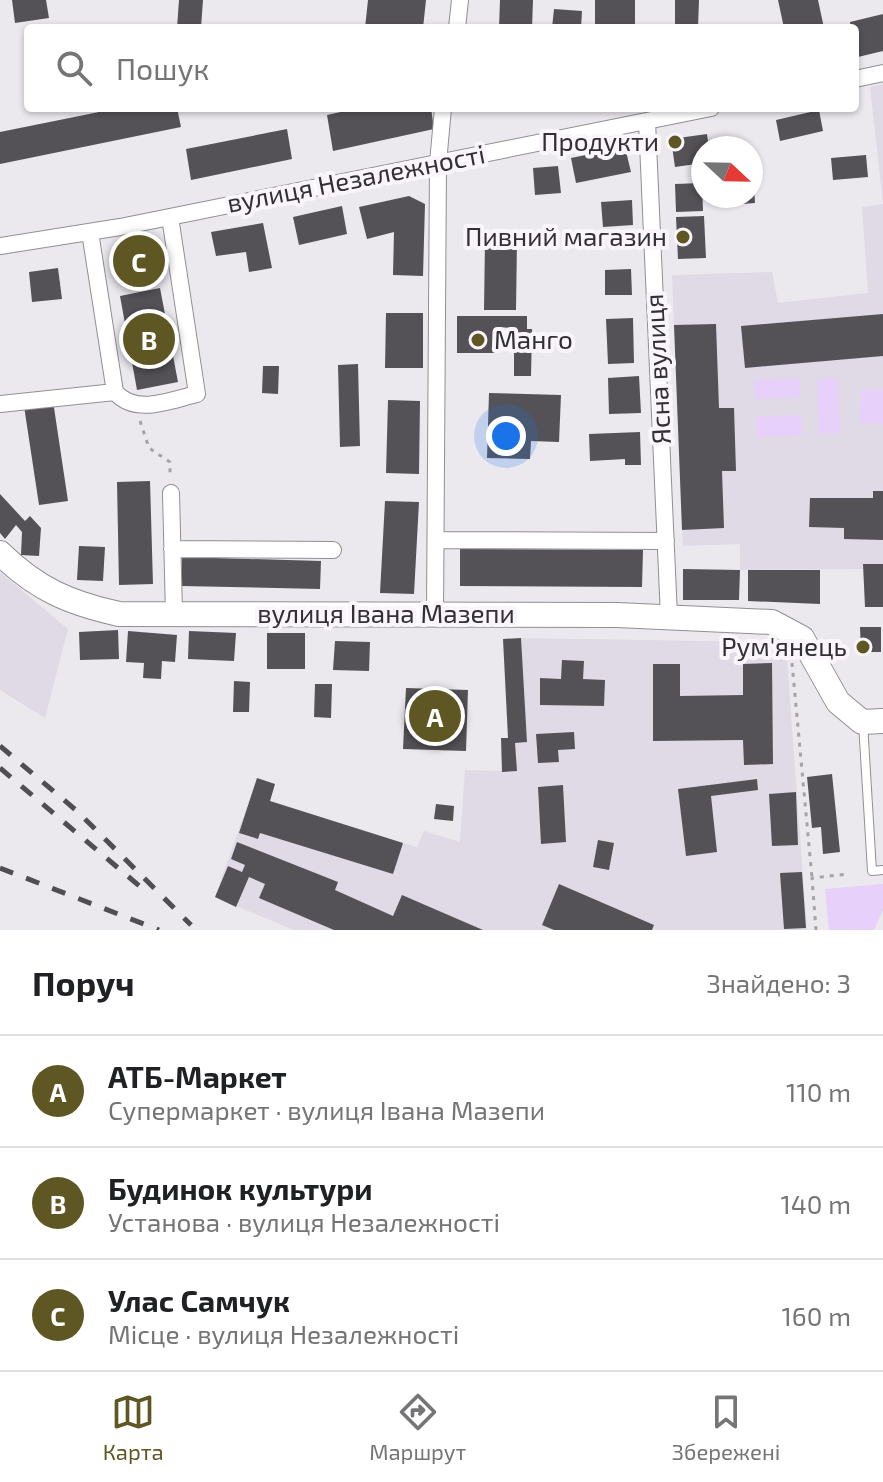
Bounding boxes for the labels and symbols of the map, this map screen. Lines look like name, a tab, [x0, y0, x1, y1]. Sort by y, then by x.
place label: Продукти	[541, 125, 659, 157]
marker: Продукти	[666, 133, 684, 151]
north arrow	[691, 136, 763, 208]
street label: вулиця Незалежності	[224, 137, 488, 219]
place label: Пивний магазин	[465, 220, 667, 251]
marker: Пивний магазин	[674, 228, 692, 246]
pin: C	[113, 231, 165, 291]
street label: Ясна вулиця	[637, 293, 677, 445]
pin: B	[123, 309, 175, 369]
place label: Манго	[494, 323, 573, 354]
marker: Манго	[469, 331, 487, 349]
your location	[486, 416, 526, 456]
street label: вулиця Івана Мазепи	[257, 597, 515, 629]
place label: Рум'янець	[721, 630, 847, 662]
marker: Рум'янець	[854, 638, 872, 656]
pin: A	[409, 686, 461, 746]

